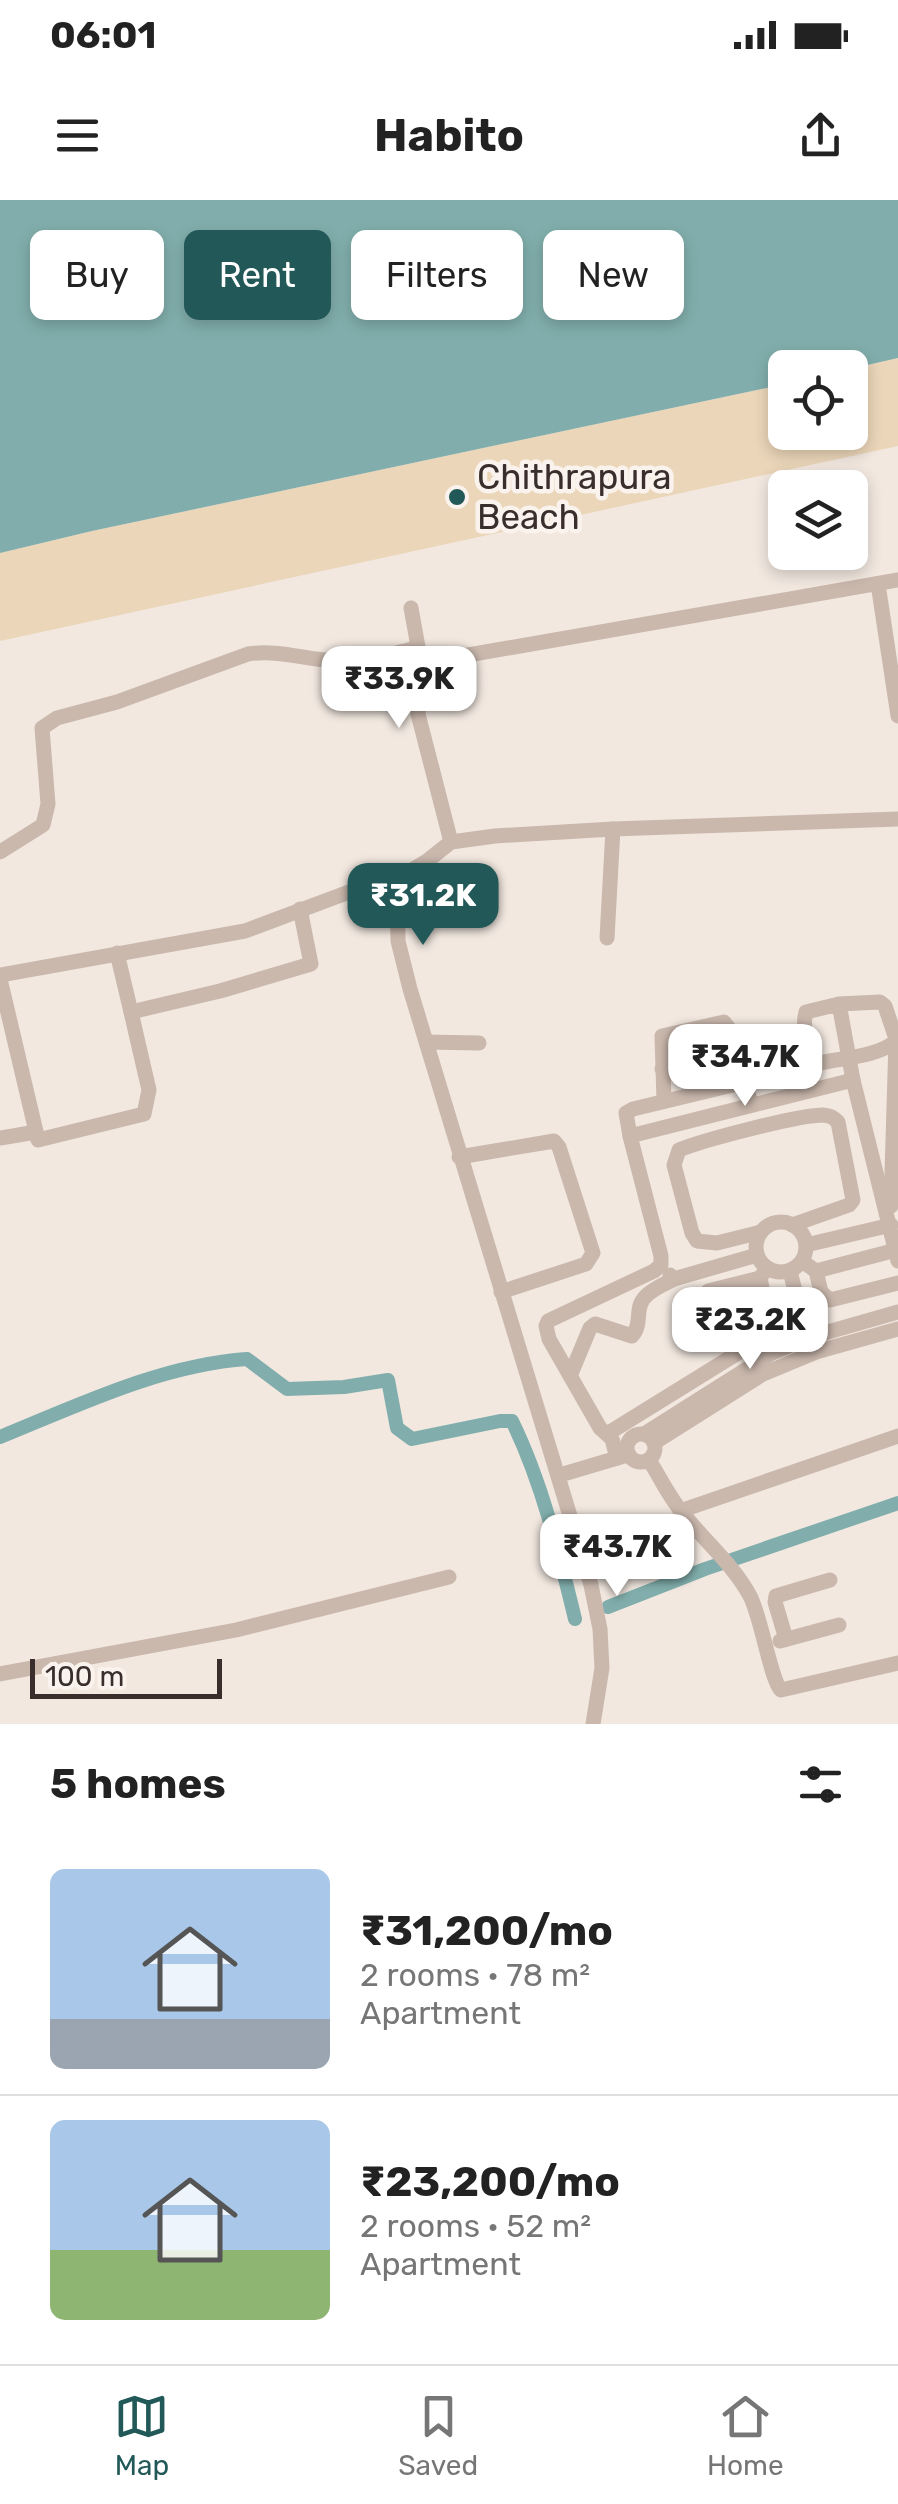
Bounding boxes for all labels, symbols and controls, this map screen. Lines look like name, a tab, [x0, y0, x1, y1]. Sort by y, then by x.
text: 06:01	[50, 12, 156, 58]
icon: menu	[50, 108, 105, 163]
icon: share	[793, 108, 848, 163]
text: Habito	[374, 109, 524, 162]
chip: Buy	[30, 230, 164, 320]
chip: Rent	[184, 230, 331, 320]
chip: Filters	[351, 230, 523, 320]
chip: New	[543, 230, 684, 320]
map controls	[768, 350, 868, 570]
button: locate	[768, 350, 868, 450]
place label: Chithrapura Beach	[477, 456, 672, 538]
button: layers	[768, 470, 868, 570]
marker: Chithrapura Beach	[446, 486, 468, 508]
pin: ₹33.9K	[318, 646, 480, 731]
text: ₹33.9K	[344, 659, 454, 697]
pin: ₹31.2K	[342, 863, 504, 948]
text: ₹31.2K	[370, 876, 476, 914]
pin: ₹34.7K	[664, 1024, 826, 1109]
text: ₹34.7K	[690, 1037, 800, 1075]
pin: ₹23.2K	[669, 1287, 831, 1372]
text: ₹23.2K	[694, 1300, 806, 1338]
pin: ₹43.7K	[536, 1514, 698, 1599]
text: ₹43.7K	[562, 1527, 672, 1565]
scale bar	[30, 1654, 222, 1698]
text: 100 m	[45, 1660, 124, 1693]
icon: filters	[793, 1757, 848, 1812]
text: 5 homes	[50, 1759, 226, 1809]
text: ₹31,200/mo	[360, 1906, 613, 1956]
icon: home	[130, 1909, 250, 2029]
text: 2 rooms · 78 m²	[360, 1956, 590, 1994]
text: Apartment	[360, 1994, 521, 2032]
text: ₹23,200/mo	[360, 2157, 620, 2207]
icon: home	[130, 2160, 250, 2280]
text: 2 rooms · 52 m²	[360, 2207, 591, 2245]
text: Apartment	[360, 2245, 521, 2283]
tab: Map	[114, 2389, 169, 2482]
tab: Saved	[398, 2389, 478, 2482]
tab: Home	[707, 2389, 784, 2482]

